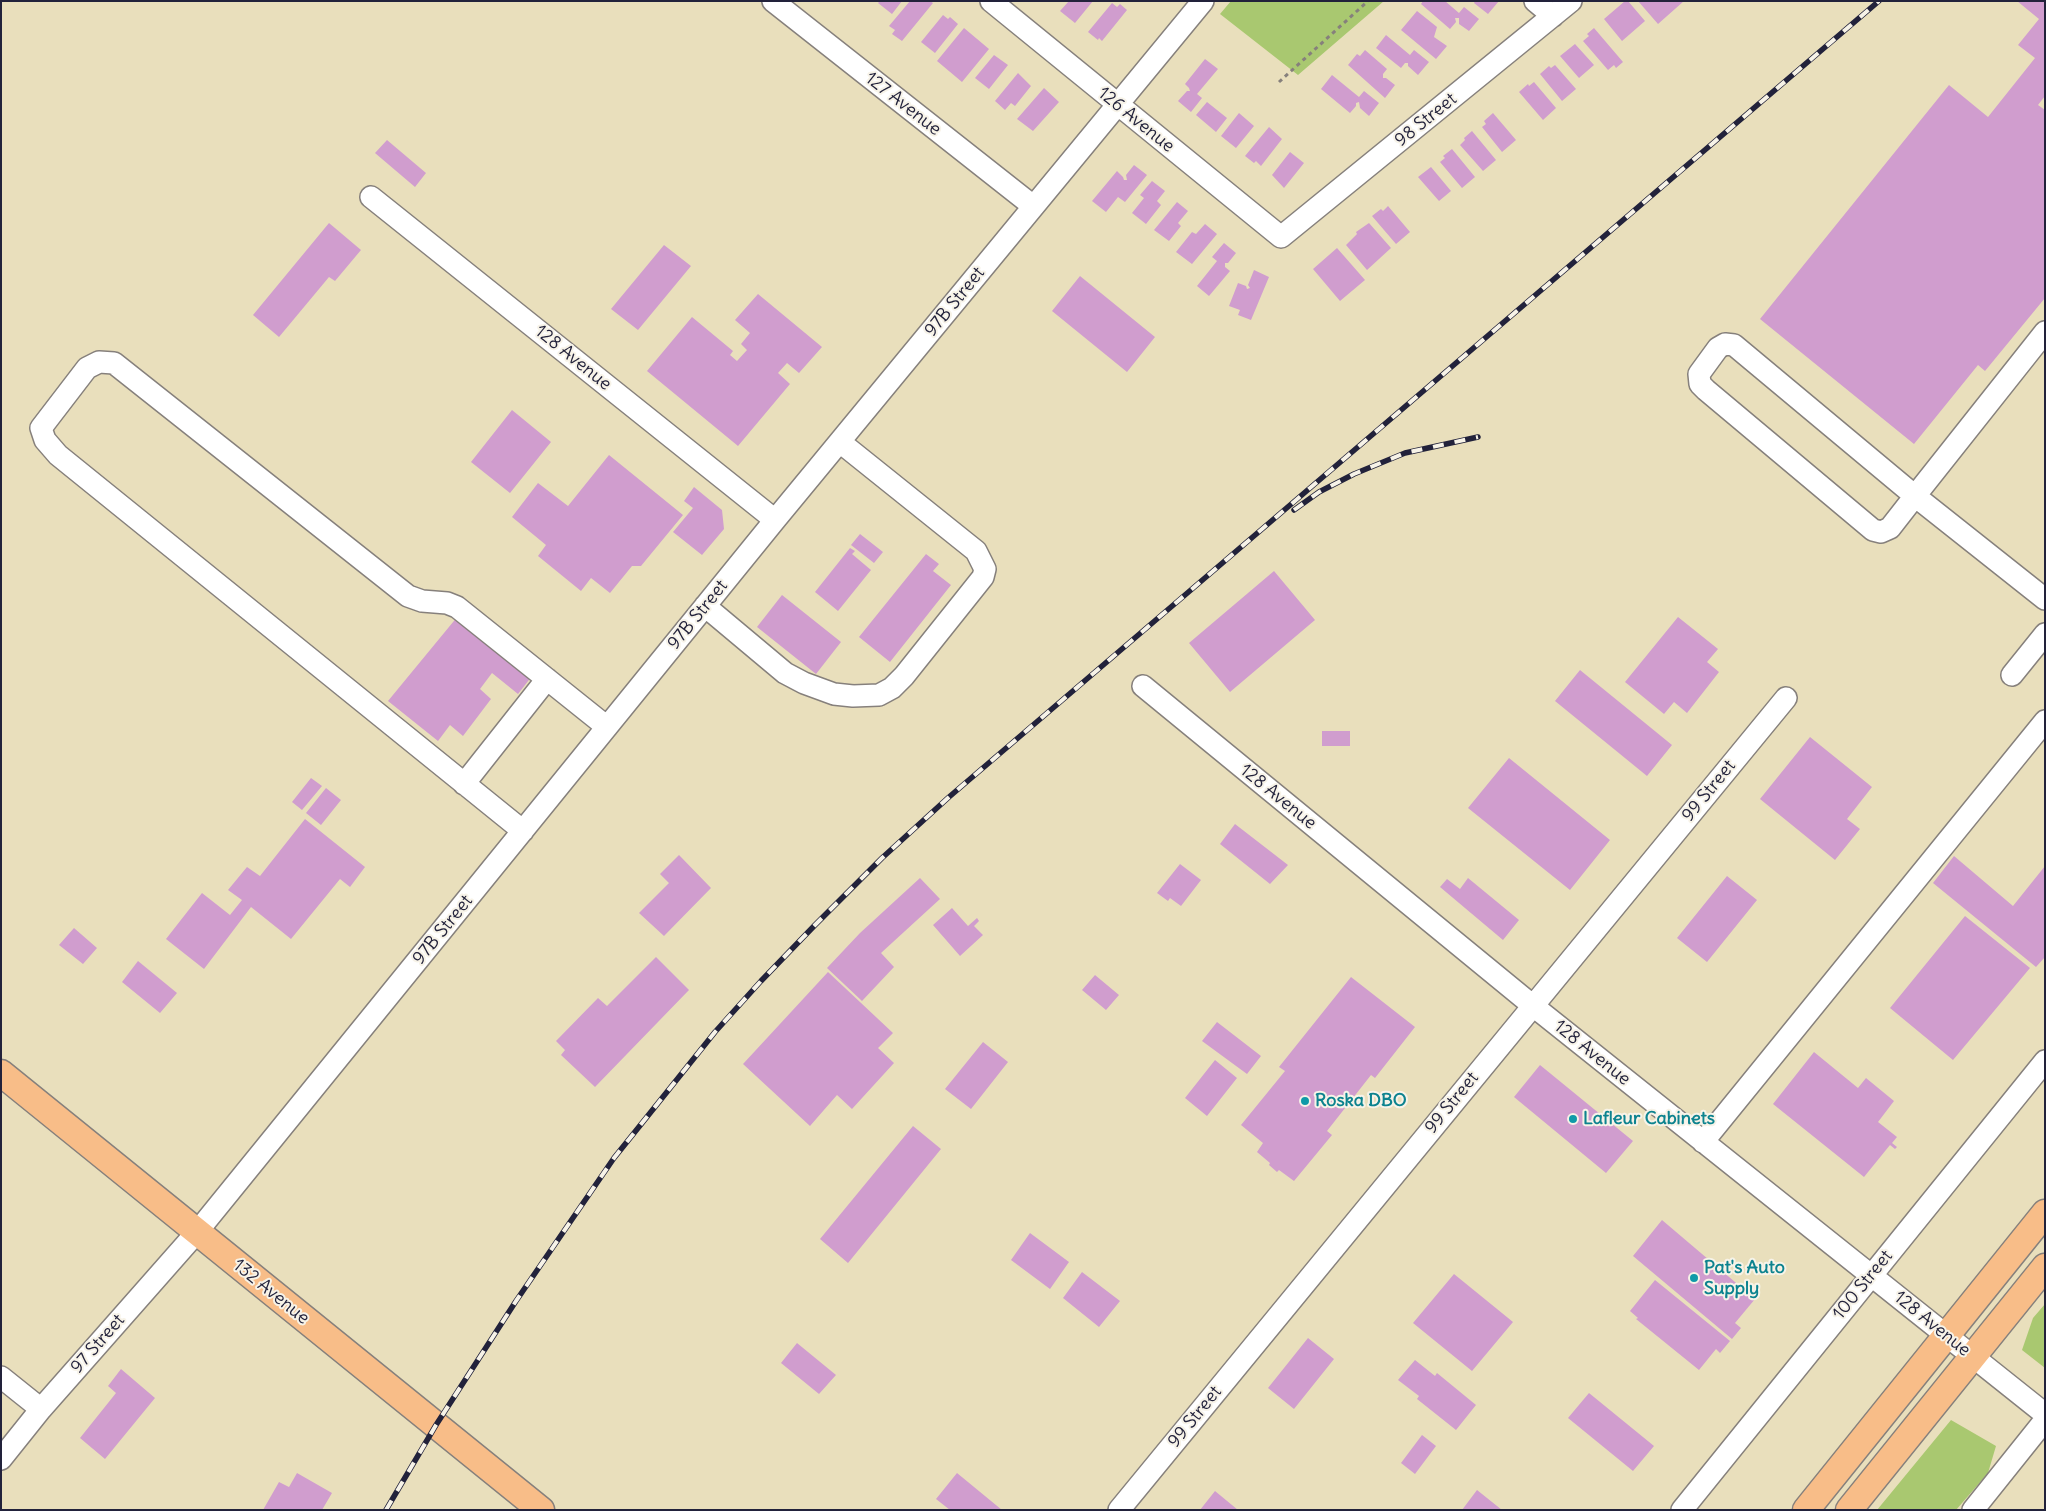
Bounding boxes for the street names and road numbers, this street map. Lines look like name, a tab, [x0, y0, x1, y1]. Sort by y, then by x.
street label: 127 Avenue	[861, 68, 945, 140]
street label: 126 Avenue	[1093, 83, 1179, 157]
street label: 98 Street	[1391, 89, 1461, 151]
street label: 97B Street	[920, 263, 990, 341]
street label: 128 Avenue	[530, 321, 616, 395]
street label: 97B Street	[663, 576, 733, 654]
street label: 99 Street	[1678, 756, 1740, 826]
street label: 128 Avenue	[1235, 760, 1321, 834]
street label: 97B Street	[408, 891, 478, 969]
street label: 128 Avenue	[1549, 1016, 1635, 1090]
street label: 99 Street	[1421, 1068, 1483, 1138]
street label: 100 Street	[1828, 1246, 1898, 1324]
street label: 132 Avenue	[229, 1255, 313, 1329]
street label: 128 Avenue	[1889, 1287, 1975, 1361]
street label: 97 Street	[66, 1310, 130, 1378]
street label: 99 Street	[1164, 1382, 1226, 1452]

